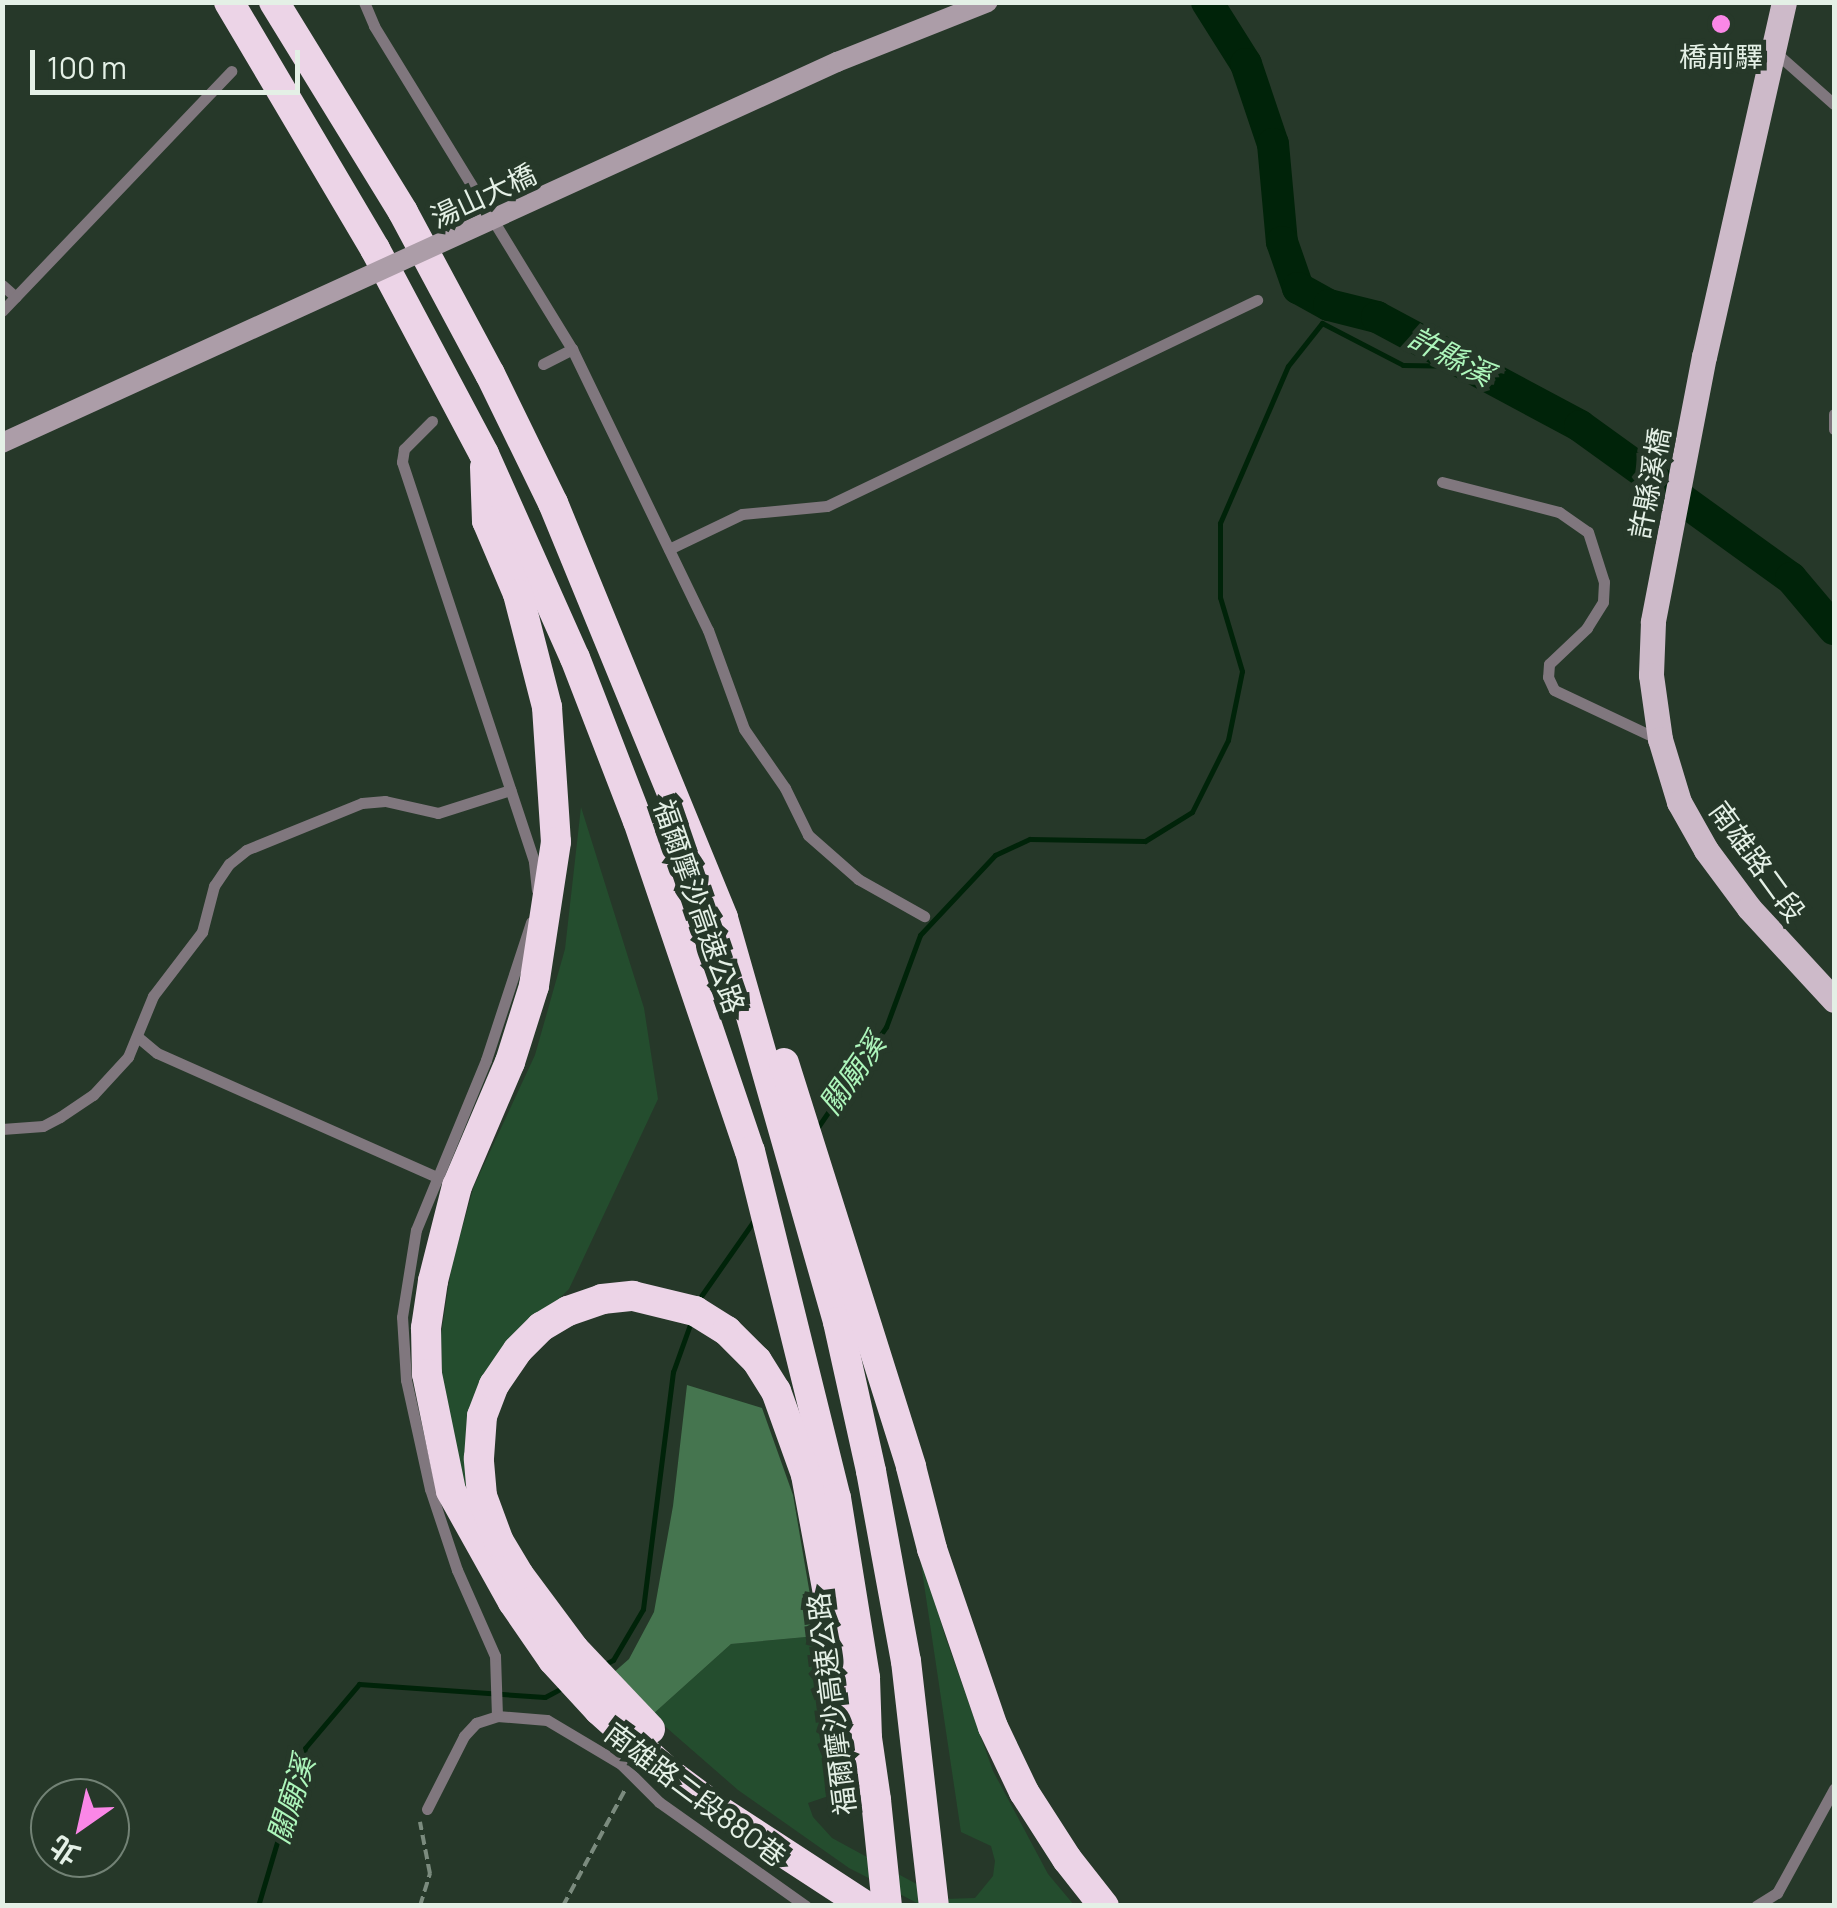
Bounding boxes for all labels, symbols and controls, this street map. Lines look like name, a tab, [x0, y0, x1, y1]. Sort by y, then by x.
marker: 橋前驛	[1710, 13, 1732, 35]
scale bar	[35, 30, 305, 92]
place label: 橋前驛	[1679, 39, 1763, 73]
text: 100 m	[47, 47, 127, 88]
street label: 湯山大橋	[425, 156, 541, 234]
water label: 許縣溪	[1403, 319, 1499, 393]
street label: 許縣溪橋	[1622, 425, 1676, 541]
street label: 南雄路二段	[1703, 794, 1813, 928]
street label: 福爾摩沙高速公路	[648, 795, 752, 1017]
water label: 關廟溪	[811, 1027, 893, 1121]
street label: 福爾摩沙高速公路	[801, 1591, 861, 1817]
street label: 南雄路二段880巷	[599, 1715, 793, 1873]
water label: 關廟溪	[260, 1752, 322, 1848]
north arrow	[30, 1778, 130, 1878]
text: 北	[42, 1828, 87, 1875]

